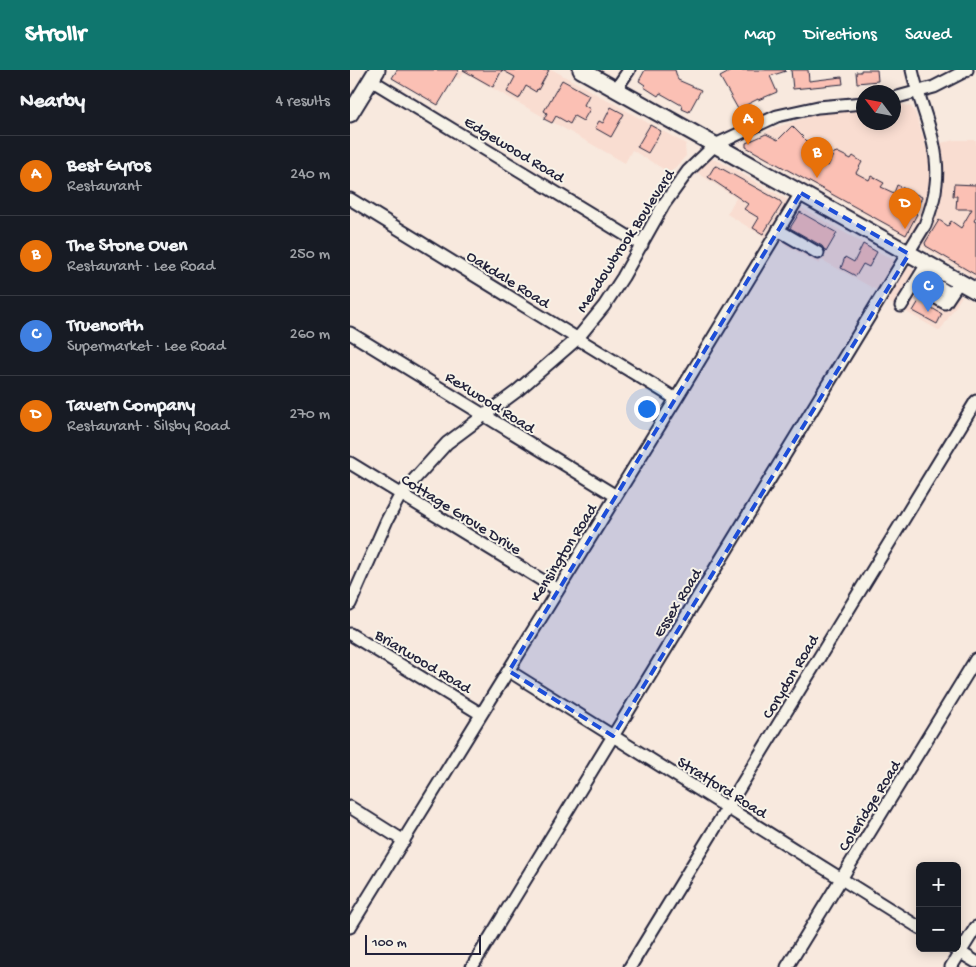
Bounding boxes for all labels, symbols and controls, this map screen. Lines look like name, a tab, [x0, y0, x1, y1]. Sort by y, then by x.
text: Strollr	[25, 21, 86, 50]
text: Map	[744, 25, 776, 46]
text: Directions	[804, 25, 877, 46]
text: Saved	[905, 25, 951, 46]
north arrow	[856, 85, 901, 130]
text: Nearby	[20, 90, 85, 115]
text: 4 results	[275, 93, 330, 112]
pin: A	[732, 104, 764, 145]
street label: Edgewood Road	[460, 114, 568, 189]
pin: B	[801, 137, 833, 178]
text: Best Gyros	[67, 155, 151, 178]
street label: Meadowbrook Boulevard	[574, 165, 681, 317]
text: A	[31, 166, 41, 185]
text: 240 m	[290, 166, 330, 185]
text: Restaurant	[67, 178, 141, 197]
pin: D	[889, 188, 921, 229]
text: The Stone Oven	[67, 235, 187, 258]
text: B	[32, 246, 40, 265]
text: 250 m	[290, 246, 330, 265]
street label: Oakdale Road	[462, 248, 554, 315]
text: Restaurant · Lee Road	[67, 258, 215, 277]
pin: C	[912, 271, 944, 312]
text: Truenorth	[67, 315, 143, 338]
text: C	[32, 326, 40, 345]
text: 260 m	[290, 326, 330, 345]
text: Supermarket · Lee Road	[67, 338, 225, 357]
street label: Rexwood Road	[441, 369, 539, 440]
text: Tavern Company	[67, 395, 195, 418]
your location	[634, 396, 660, 422]
text: D	[31, 406, 41, 425]
text: 270 m	[290, 406, 330, 425]
text: Restaurant · Silsby Road	[67, 418, 229, 437]
street label: Cottage Grove Drive	[397, 471, 524, 561]
street label: Kensington Road	[527, 500, 604, 606]
street label: Essex Road	[650, 565, 708, 642]
street label: Briarwood Road	[370, 626, 475, 700]
street label: Corydon Road	[760, 631, 825, 723]
street label: Stratford Road	[673, 754, 771, 825]
street label: Coleridge Road	[836, 757, 907, 856]
map controls	[916, 862, 961, 952]
button: +	[916, 862, 961, 907]
button: −	[916, 907, 961, 952]
scale bar	[365, 932, 481, 955]
text: 100 m	[372, 935, 407, 952]

